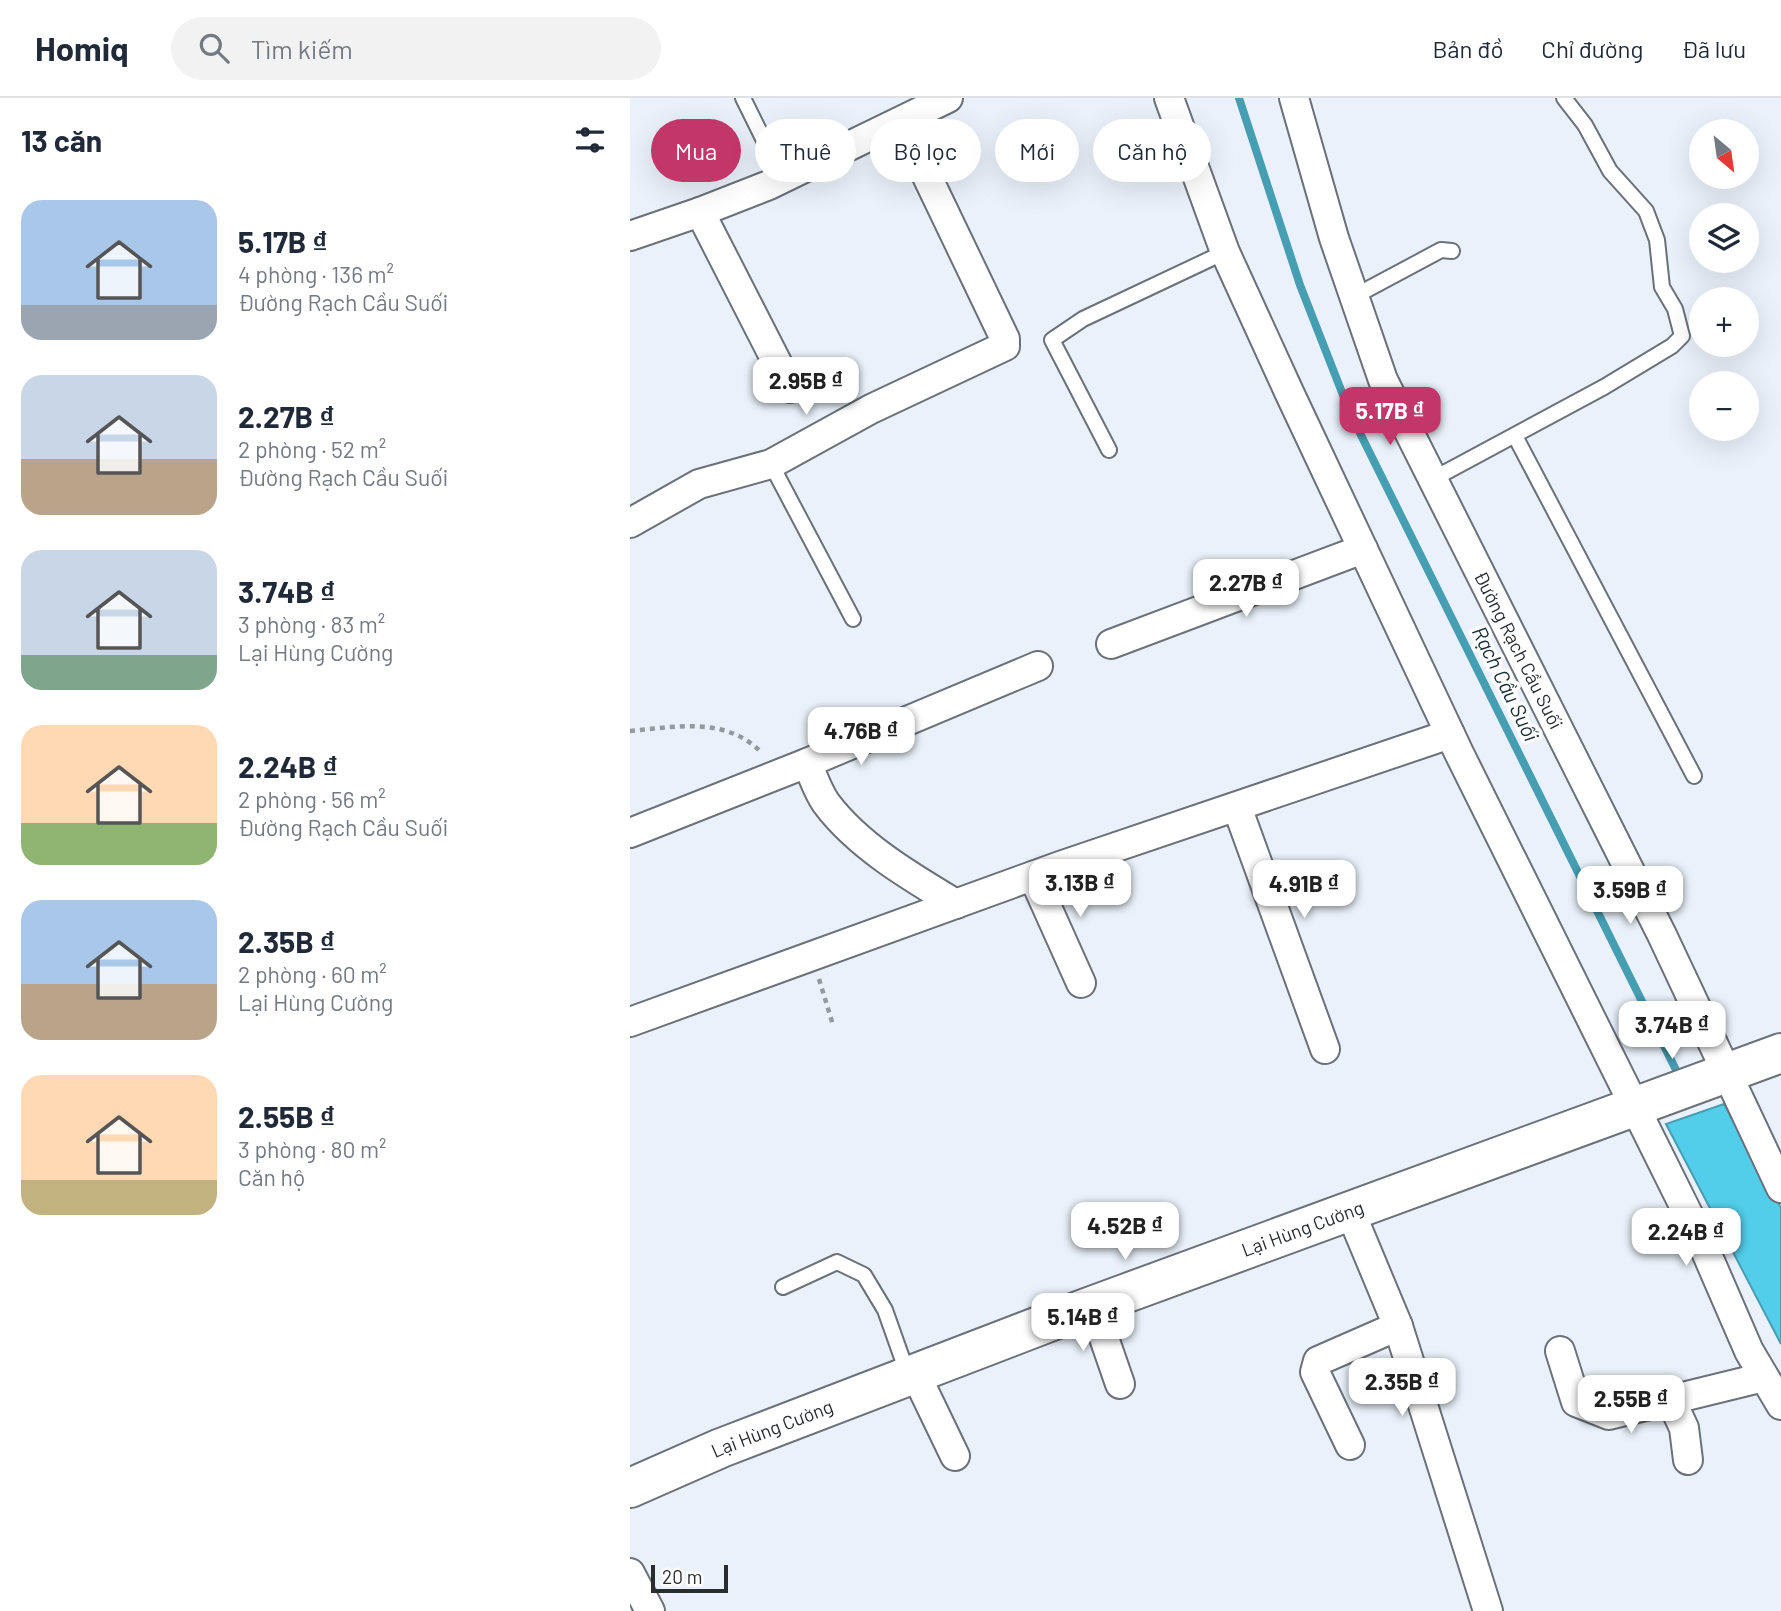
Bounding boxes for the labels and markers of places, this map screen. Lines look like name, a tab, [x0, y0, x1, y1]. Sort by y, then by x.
pin: 2.95B ₫	[741, 358, 871, 417]
pin: 5.17B ₫	[1325, 388, 1455, 447]
pin: 2.27B ₫	[1181, 560, 1311, 619]
pin: 4.76B ₫	[796, 708, 926, 767]
pin: 3.13B ₫	[1015, 860, 1145, 919]
pin: 4.91B ₫	[1239, 860, 1369, 920]
pin: 3.59B ₫	[1565, 866, 1695, 926]
pin: 3.74B ₫	[1607, 1002, 1737, 1061]
pin: 4.52B ₫	[1060, 1202, 1190, 1262]
pin: 2.24B ₫	[1621, 1208, 1751, 1268]
pin: 5.14B ₫	[1018, 1294, 1148, 1353]
pin: 2.35B ₫	[1337, 1358, 1467, 1418]
pin: 2.55B ₫	[1566, 1376, 1696, 1435]

